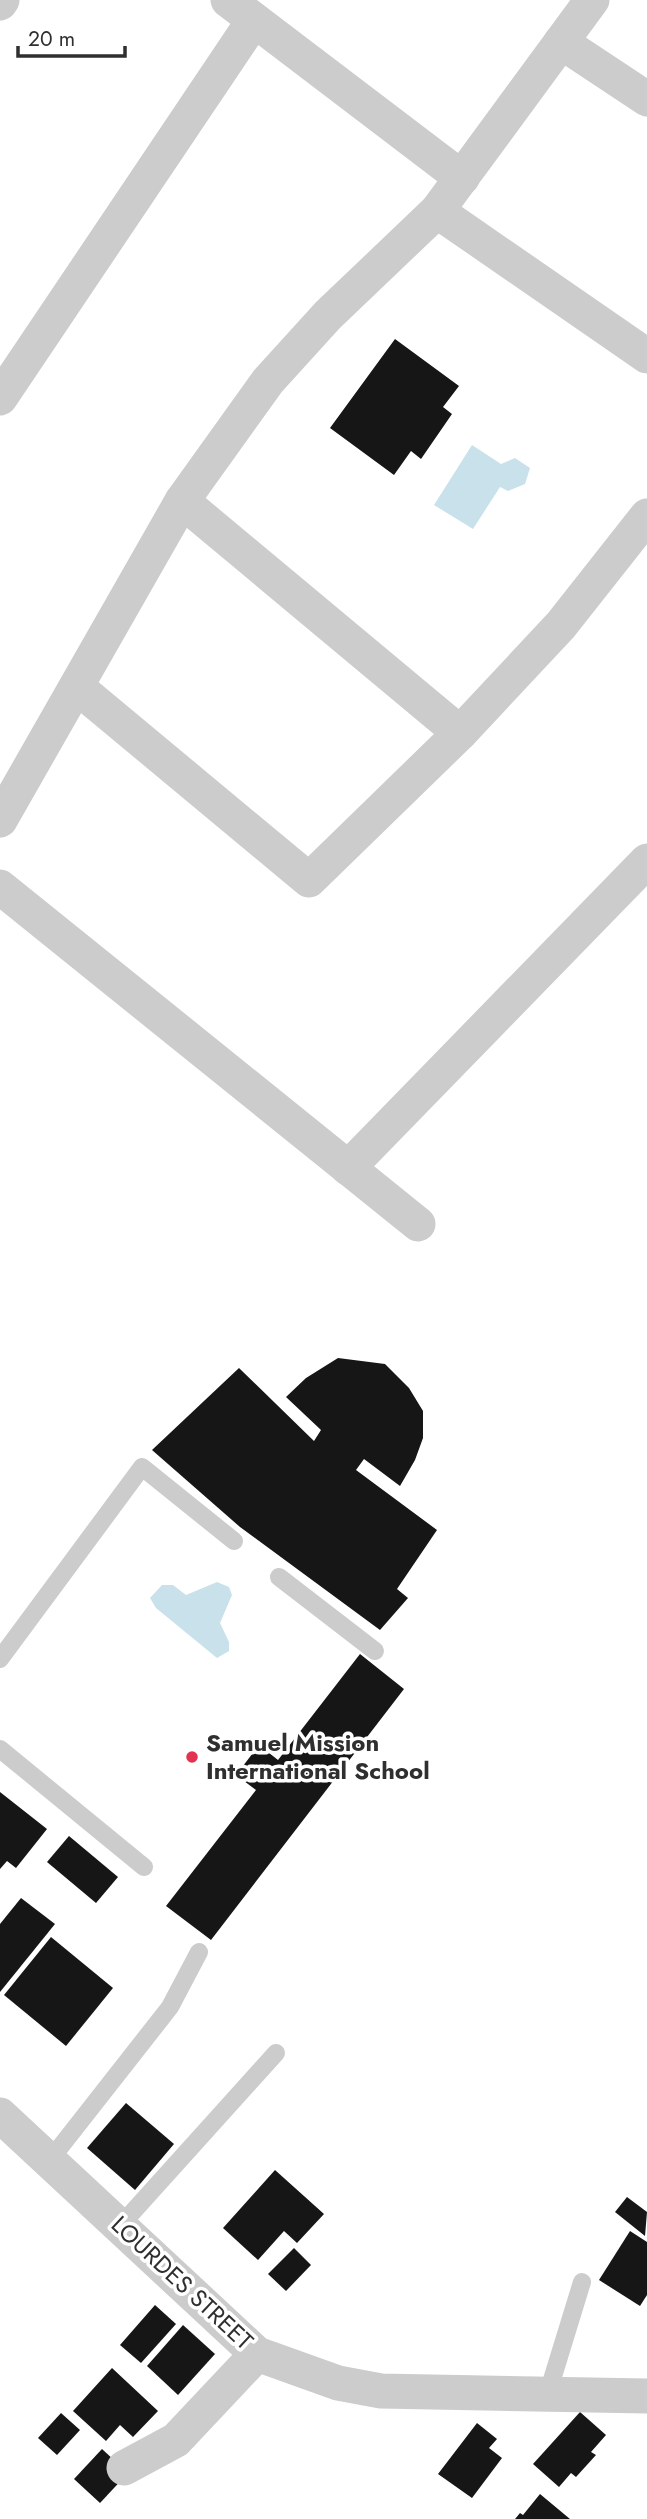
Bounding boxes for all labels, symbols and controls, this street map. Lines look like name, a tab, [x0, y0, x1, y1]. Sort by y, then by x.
scale bar	[18, 14, 124, 58]
text: 20 m	[28, 24, 75, 54]
place label: Samuel Mission International School	[206, 1725, 430, 1788]
marker: Samuel Mission International School	[184, 1749, 200, 1765]
street label: LOURDES STREET	[104, 2208, 261, 2358]

